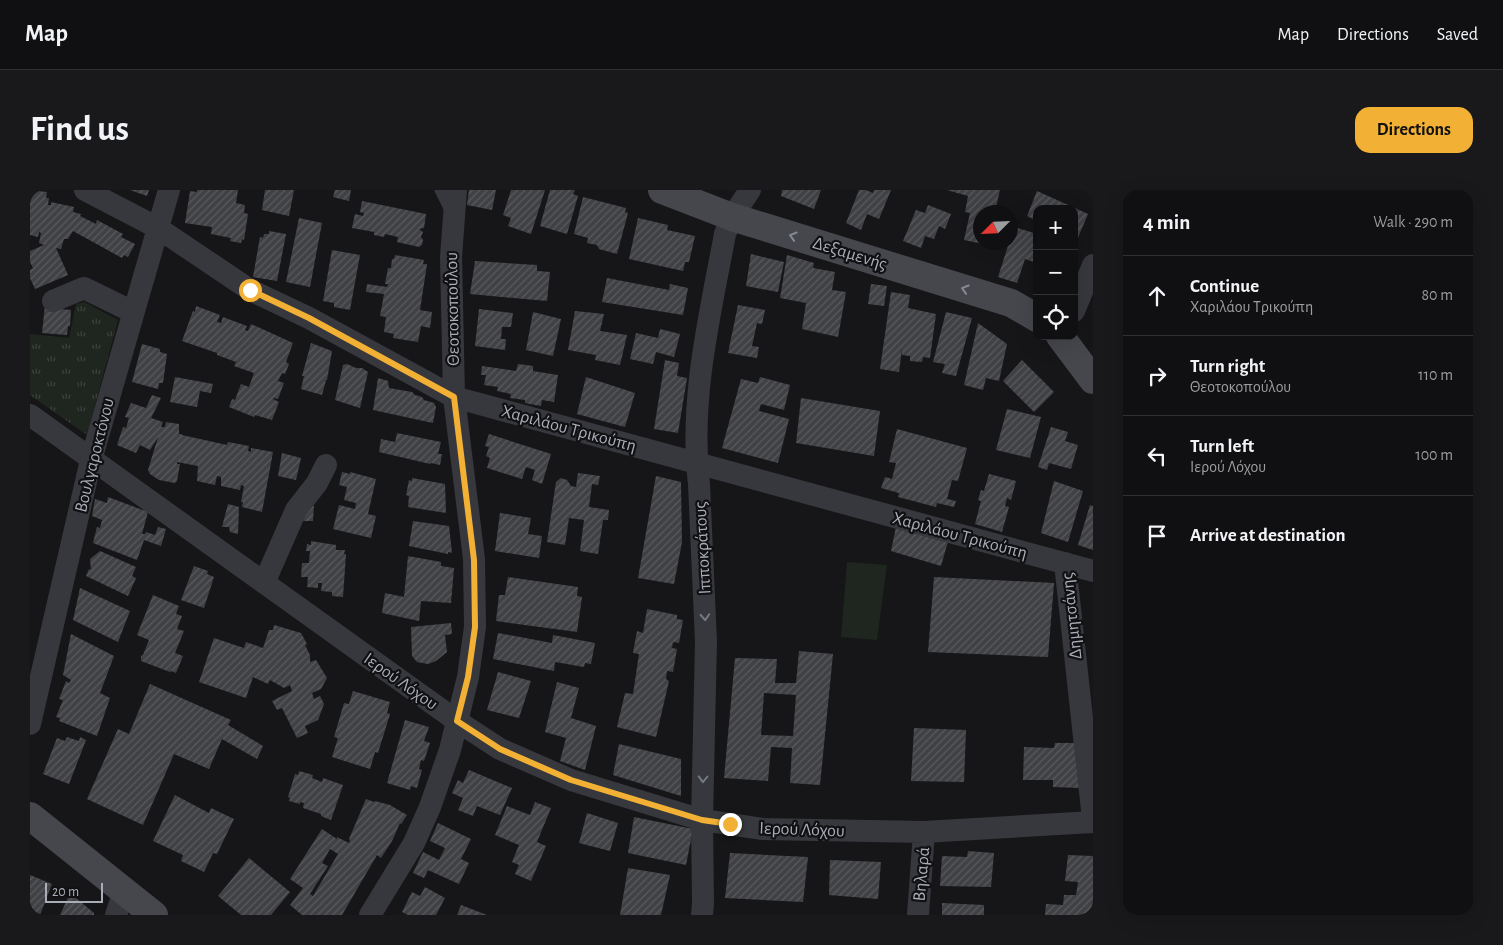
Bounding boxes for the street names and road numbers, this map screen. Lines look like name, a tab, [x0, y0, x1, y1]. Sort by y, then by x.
street label: Δεξαμενής	[811, 234, 889, 274]
street label: Θεοτοκοπούλου	[443, 252, 463, 366]
street label: Βουλγαροκτόνου	[72, 396, 118, 514]
street label: Χαριλάου Τρικούπη	[499, 402, 638, 456]
street label: Ιπποκράτους	[692, 501, 714, 595]
street label: Χαριλάου Τρικούπη	[890, 509, 1029, 563]
street label: Δημητσάνης	[1058, 572, 1086, 660]
street label: Ιερού Λόχου	[360, 650, 441, 714]
street label: Ιερού Λόχου	[759, 820, 845, 840]
street label: Βηλαρά	[911, 846, 933, 902]

